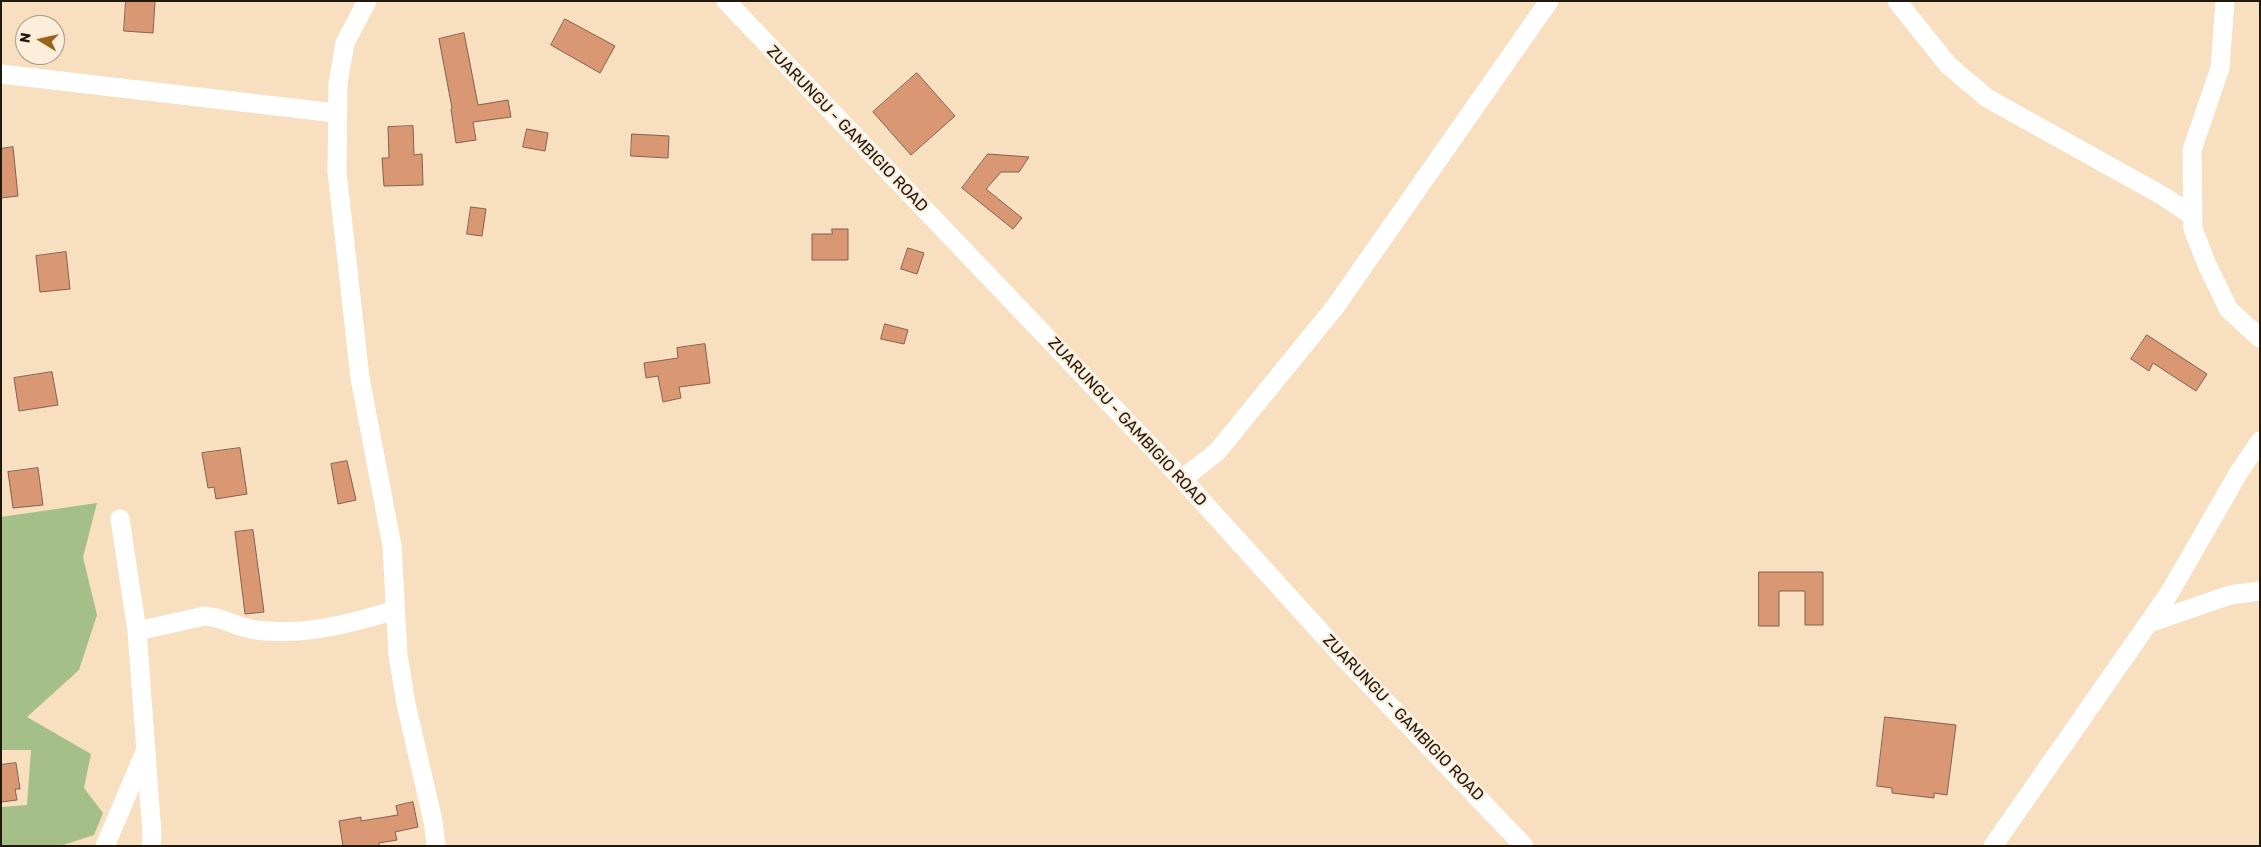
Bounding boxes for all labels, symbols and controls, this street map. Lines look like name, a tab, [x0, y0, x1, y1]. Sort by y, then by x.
north arrow	[15, 15, 65, 65]
text: N	[16, 31, 35, 44]
street label: ZUARUNGU - GAMBIGIO ROAD	[762, 42, 932, 216]
street label: ZUARUNGU - GAMBIGIO ROAD	[1044, 334, 1210, 510]
street label: ZUARUNGU - GAMBIGIO ROAD	[1318, 631, 1488, 805]

